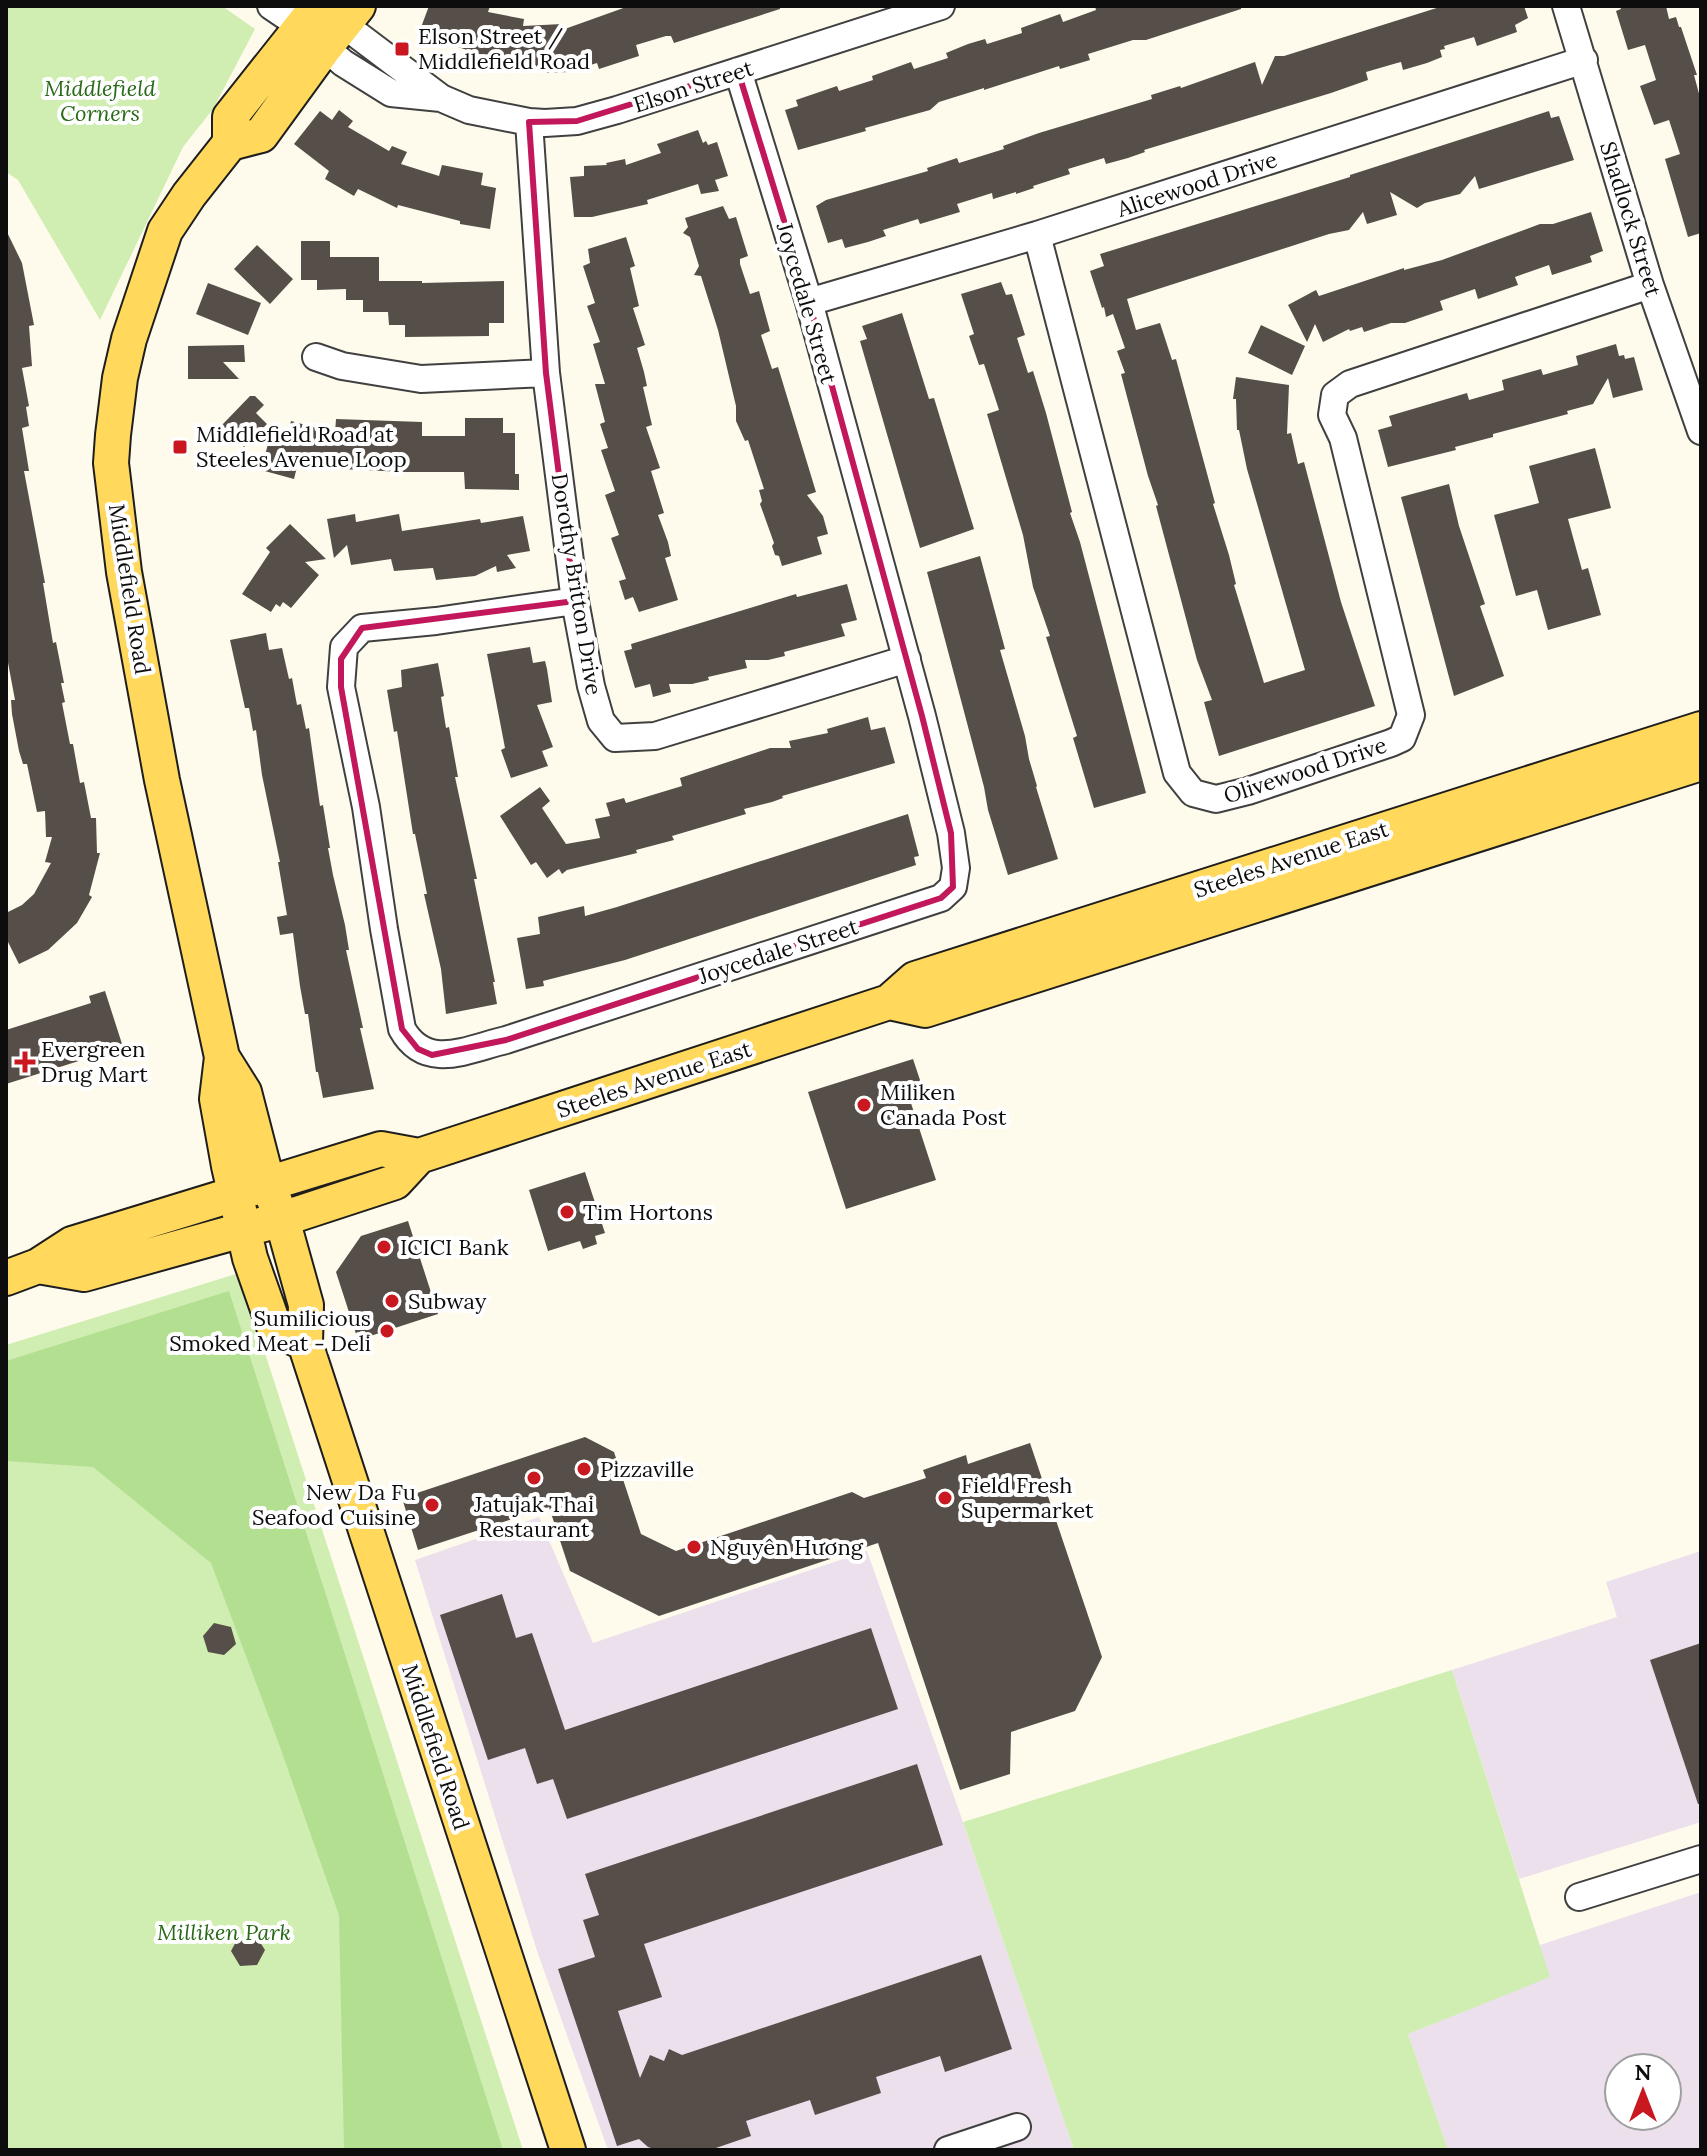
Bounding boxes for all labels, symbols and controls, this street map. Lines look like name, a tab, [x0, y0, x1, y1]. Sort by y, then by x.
place label: Elson Street / Middlefield Road	[418, 22, 590, 75]
marker: Elson Street / Middlefield Road	[393, 40, 411, 58]
street label: Elson Street	[630, 53, 757, 119]
park label: Middlefield Corners	[44, 74, 156, 127]
street label: Shadlock Street	[1594, 138, 1668, 300]
street label: Alicewood Drive	[1113, 145, 1281, 223]
street label: Joycedale Street	[770, 218, 843, 387]
place label: Middlefield Road at Steeles Avenue Loop	[196, 420, 407, 473]
marker: Middlefield Road at Steeles Avenue Loop	[171, 438, 189, 456]
street label: Dorothy Britton Drive	[546, 471, 608, 697]
street label: Middlefield Road	[103, 502, 157, 676]
street label: Olivewood Drive	[1220, 730, 1390, 810]
street label: Steeles Avenue East	[1190, 814, 1392, 904]
street label: Joycedale Street	[694, 912, 862, 990]
street label: Steeles Avenue East	[553, 1034, 755, 1124]
place label: Evergreen Drug Mart	[41, 1035, 148, 1088]
marker: Evergreen Drug Mart	[16, 1053, 34, 1071]
place label: Miliken Canada Post	[880, 1078, 1007, 1131]
marker: Miliken Canada Post	[855, 1096, 873, 1114]
place label: Tim Hortons	[583, 1198, 713, 1226]
marker: Tim Hortons	[558, 1203, 576, 1221]
place label: ICICI Bank	[400, 1233, 509, 1261]
marker: ICICI Bank	[375, 1238, 393, 1256]
place label: Subway	[408, 1287, 487, 1315]
marker: Subway	[383, 1292, 401, 1310]
place label: Sumilicious Smoked Meat - Deli	[169, 1304, 371, 1357]
marker: Sumilicious Smoked Meat - Deli	[378, 1322, 396, 1340]
place label: Pizzaville	[600, 1455, 694, 1483]
marker: Pizzaville	[575, 1460, 593, 1478]
marker: Jatujak Thai Restaurant	[525, 1469, 543, 1487]
place label: Field Fresh Supermarket	[961, 1471, 1094, 1524]
place label: New Da Fu Seafood Cuisine	[252, 1478, 416, 1531]
marker: Field Fresh Supermarket	[936, 1489, 954, 1507]
place label: Jatujak Thai Restaurant	[473, 1490, 594, 1543]
marker: New Da Fu Seafood Cuisine	[423, 1496, 441, 1514]
place label: Nguyên Hương	[710, 1533, 864, 1561]
marker: Nguyên Hương	[685, 1538, 703, 1556]
street label: Middlefield Road	[396, 1661, 476, 1833]
park label: Milliken Park	[157, 1918, 291, 1946]
north arrow	[1603, 2052, 1683, 2132]
text: N	[1634, 2058, 1652, 2086]

